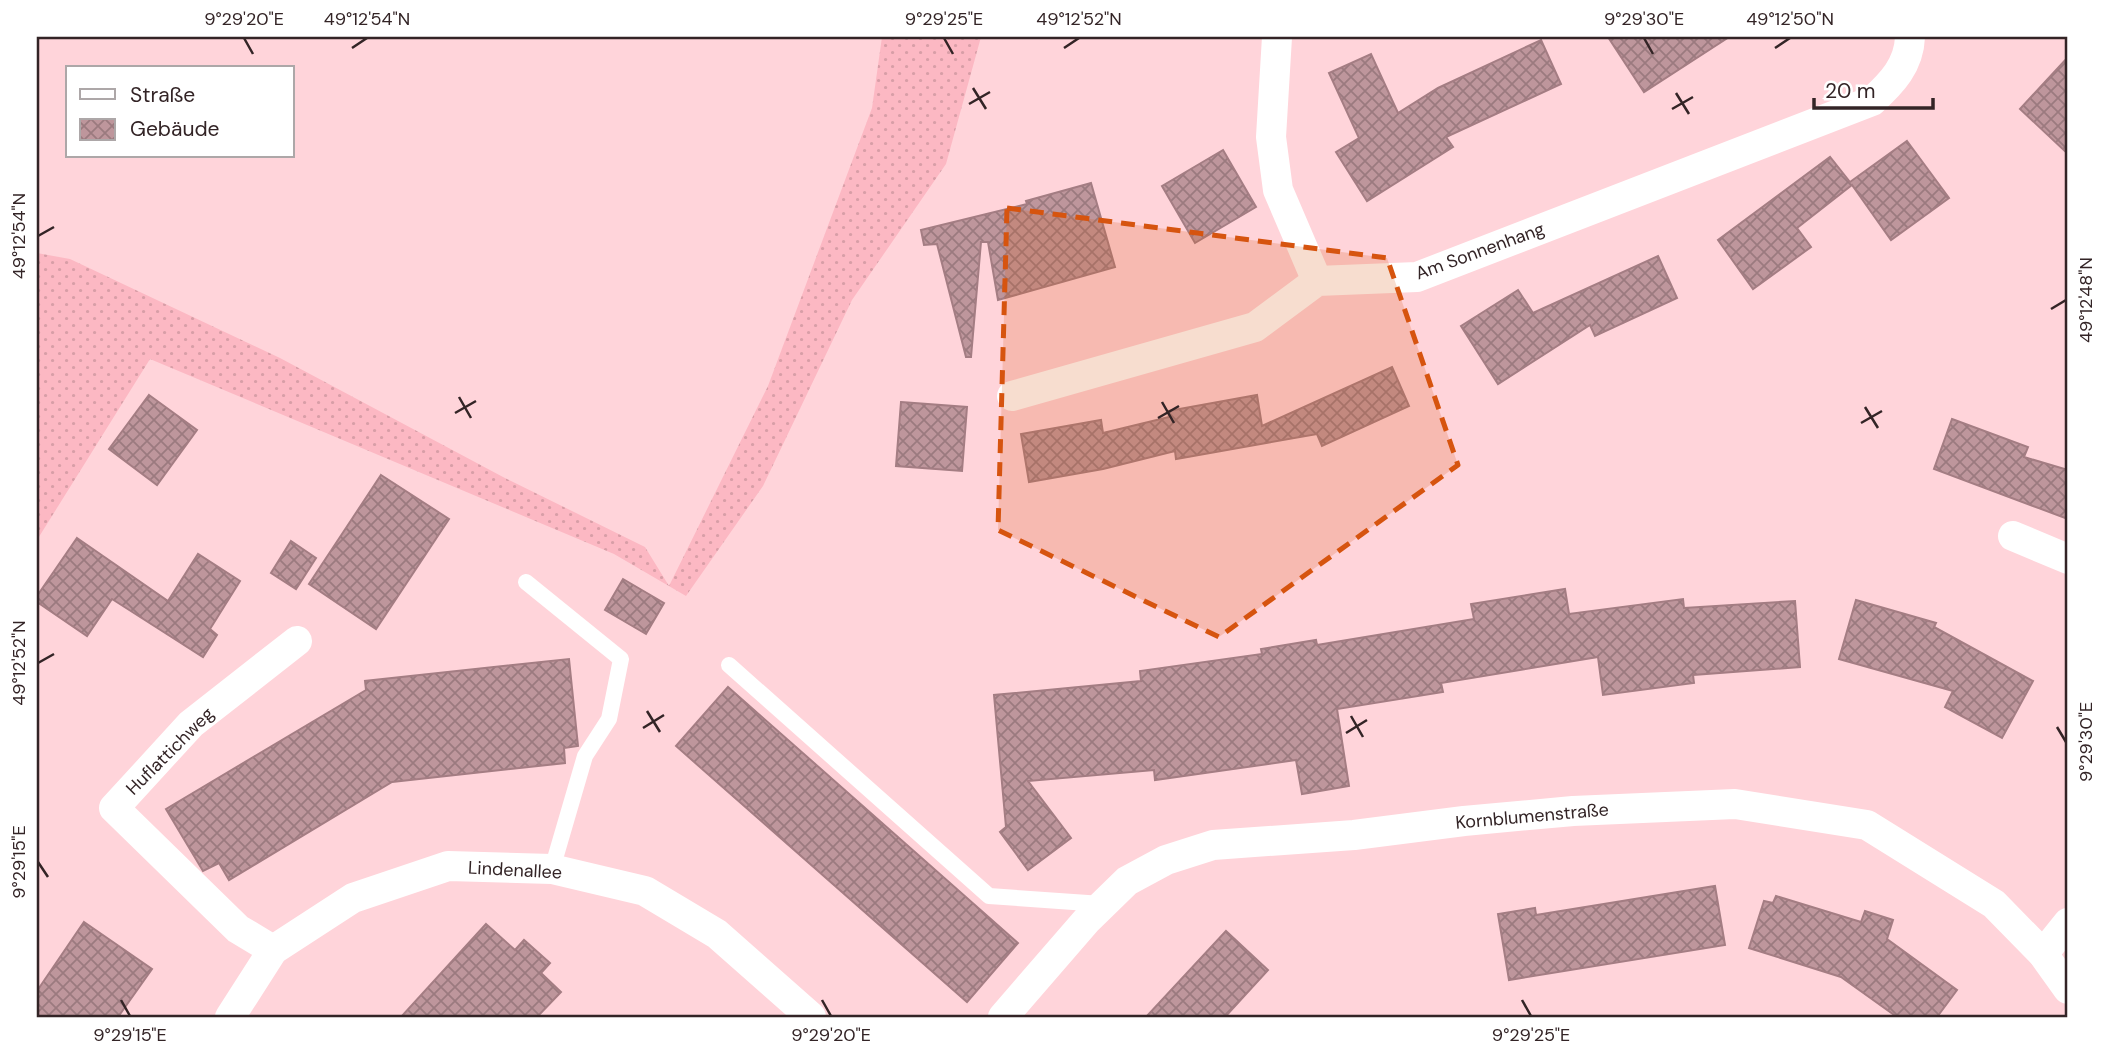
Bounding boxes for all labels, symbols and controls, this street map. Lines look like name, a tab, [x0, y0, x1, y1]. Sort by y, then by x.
text: 9°29'20"E	[204, 7, 284, 31]
text: 49°12'54"N	[324, 7, 410, 31]
text: 9°29'25"E	[905, 7, 983, 31]
text: 49°12'52"N	[1036, 7, 1122, 31]
text: 9°29'30"E	[1604, 7, 1684, 31]
text: 49°12'50"N	[1746, 7, 1834, 31]
legend	[66, 66, 294, 158]
scale bar	[1814, 66, 1934, 110]
text: 20 m	[1825, 77, 1876, 105]
text: Straße	[130, 81, 195, 109]
text: Gebäude	[130, 115, 220, 143]
text: 49°12'54"N	[7, 193, 31, 279]
street label: Am Sonnenhang	[1412, 217, 1548, 285]
text: 49°12'48"N	[2074, 257, 2098, 343]
text: 49°12'52"N	[7, 620, 31, 706]
street label: Huflattichweg	[121, 702, 219, 800]
text: 9°29'30"E	[2074, 702, 2098, 782]
street label: Kornblumenstraße	[1454, 797, 1610, 835]
text: 9°29'15"E	[7, 825, 31, 899]
street label: Lindenallee	[467, 856, 563, 884]
text: 9°29'15"E	[93, 1023, 167, 1047]
text: 9°29'20"E	[791, 1023, 871, 1047]
text: 9°29'25"E	[1492, 1023, 1570, 1047]

